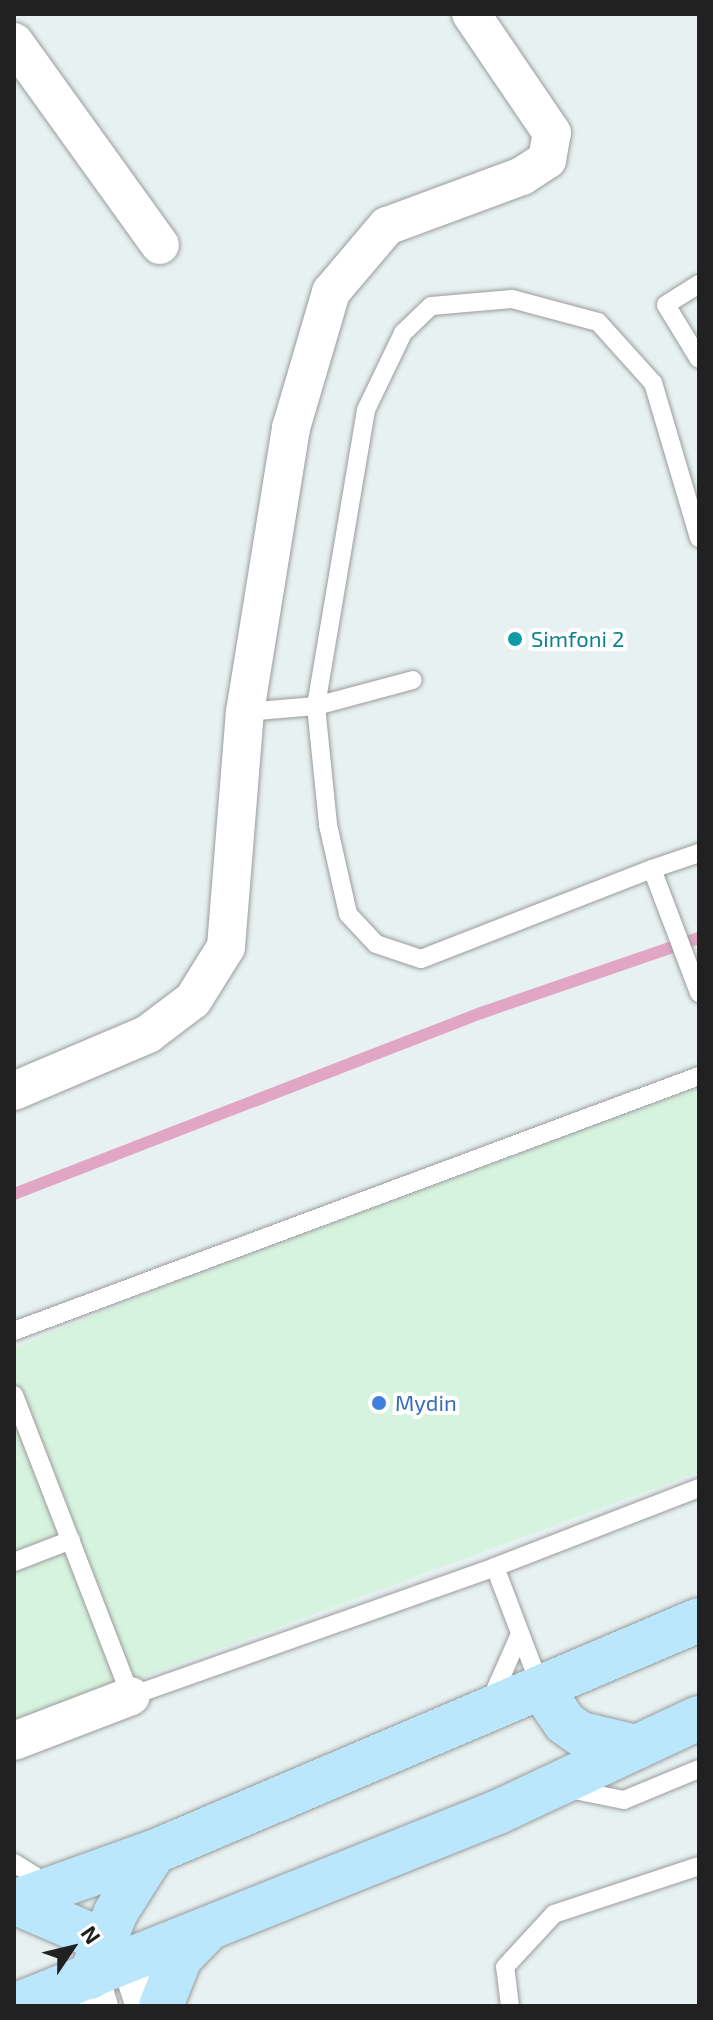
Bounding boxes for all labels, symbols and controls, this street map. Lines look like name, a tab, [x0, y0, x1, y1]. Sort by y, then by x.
place label: Simfoni 2	[531, 626, 624, 652]
marker: Simfoni 2	[506, 630, 524, 648]
place label: Mydin	[395, 1390, 457, 1416]
marker: Mydin	[370, 1394, 388, 1412]
north arrow	[32, 1908, 112, 1988]
text: N	[76, 1920, 107, 1948]

